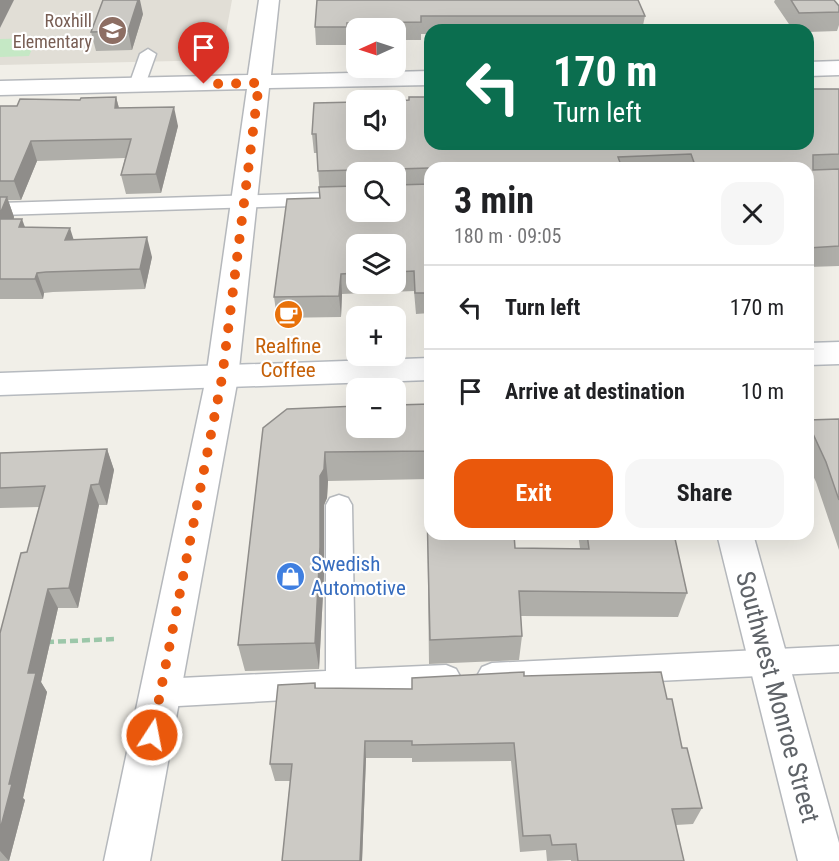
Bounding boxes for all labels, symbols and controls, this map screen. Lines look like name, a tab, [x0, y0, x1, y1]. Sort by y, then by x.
place label: Roxhill Elementary	[13, 10, 93, 52]
school or university icon: Roxhill Elementary	[97, 14, 129, 46]
north arrow	[346, 18, 406, 78]
map controls	[346, 18, 406, 438]
pin	[178, 22, 229, 84]
icon: arrive	[187, 31, 220, 64]
text: 170 m	[553, 47, 658, 96]
icon: left	[454, 48, 532, 126]
button: sound	[346, 90, 406, 150]
text: Turn left	[553, 97, 642, 129]
button: search	[346, 162, 406, 222]
text: 3 min	[454, 180, 534, 222]
button: close	[721, 182, 784, 245]
text: 180 m · 09:05	[454, 224, 561, 248]
button: layers	[346, 234, 406, 294]
icon: left	[454, 291, 487, 324]
text: Turn left	[505, 295, 580, 320]
text: 170 m	[730, 295, 784, 320]
cafe icon: Realfine Coffee	[272, 299, 304, 331]
button: +	[346, 306, 406, 366]
place label: Realfine Coffee	[255, 334, 321, 382]
icon: arrive	[454, 375, 487, 408]
button: −	[346, 378, 406, 438]
text: Arrive at destination	[505, 379, 685, 404]
text: 10 m	[741, 379, 784, 404]
button: Exit	[454, 459, 613, 528]
button: Share	[625, 459, 784, 528]
place label: Swedish Automotive	[311, 552, 406, 600]
shop icon: Swedish Automotive	[274, 560, 306, 592]
street label: Southwest Monroe Street	[730, 568, 826, 826]
position arrow	[120, 703, 184, 767]

